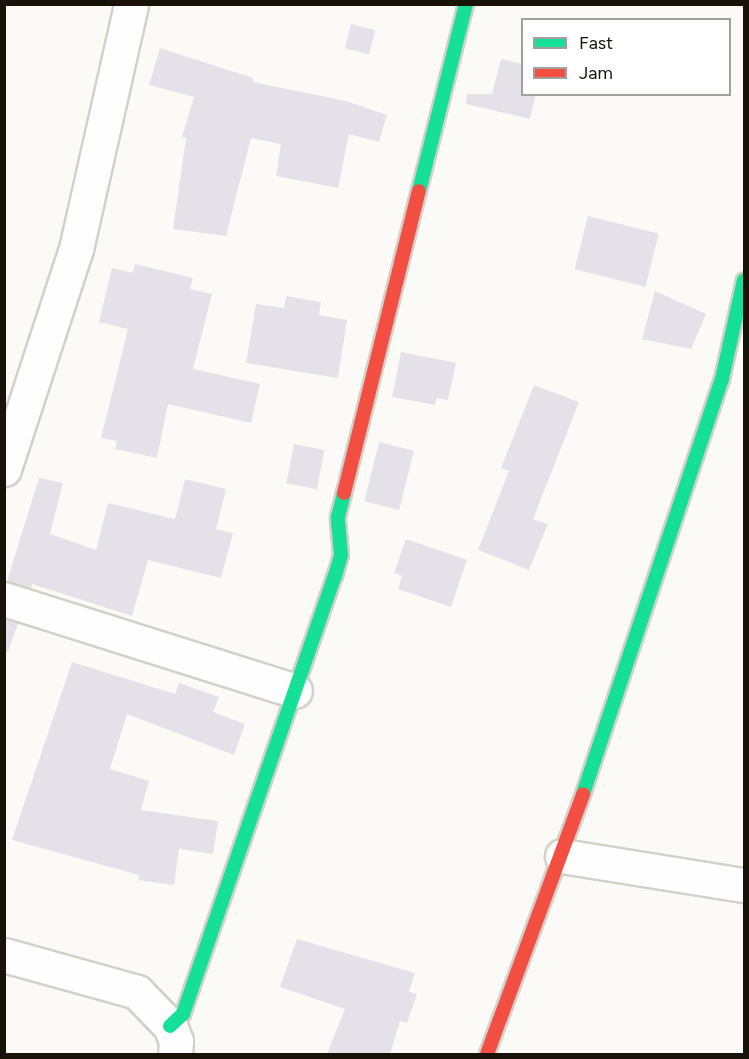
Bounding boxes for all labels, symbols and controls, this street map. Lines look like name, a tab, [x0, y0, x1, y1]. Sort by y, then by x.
legend	[521, 18, 731, 96]
text: Fast	[579, 32, 613, 54]
text: Jam	[579, 62, 613, 84]

